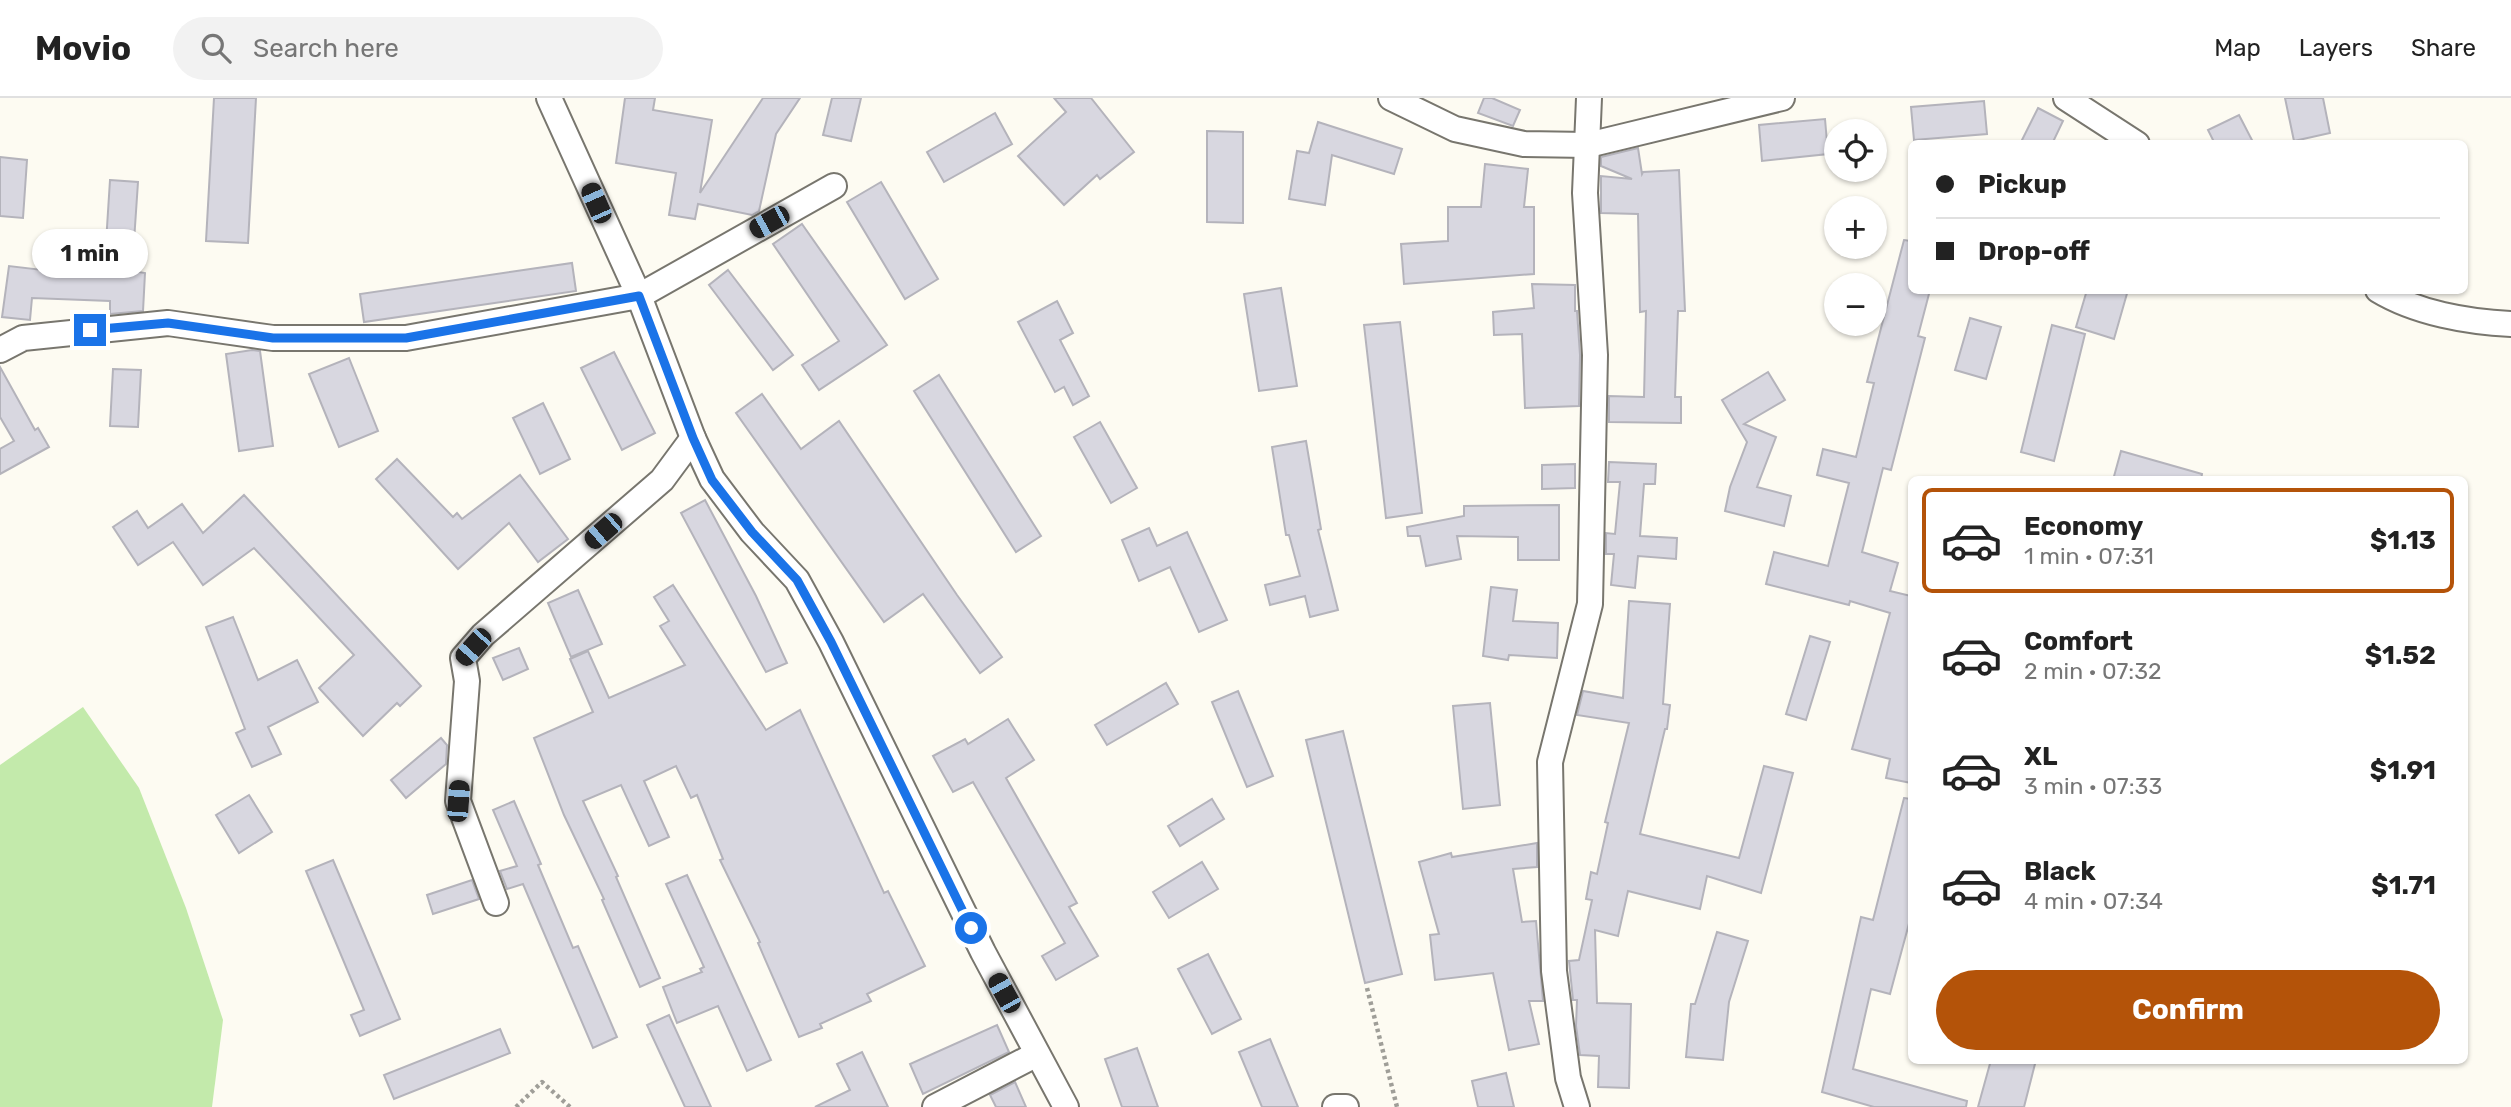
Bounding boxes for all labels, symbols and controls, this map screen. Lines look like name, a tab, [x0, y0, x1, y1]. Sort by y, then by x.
search box	[173, 17, 663, 80]
text: Movio	[35, 29, 131, 68]
icon: search	[197, 29, 235, 67]
text: Search here	[253, 33, 399, 64]
text: Map	[2214, 34, 2261, 62]
text: Layers	[2299, 34, 2373, 62]
text: Share	[2411, 34, 2476, 62]
map controls	[1824, 119, 1887, 336]
button: locate	[1824, 119, 1887, 182]
text: Pickup	[1978, 169, 2067, 200]
car	[578, 180, 615, 226]
button: +	[1824, 196, 1887, 259]
car	[746, 203, 793, 241]
callout: 1 min	[32, 229, 148, 278]
text: Drop-off	[1978, 236, 2090, 267]
text: 1 min	[61, 239, 119, 267]
button: −	[1824, 273, 1887, 336]
route end	[74, 314, 106, 346]
car	[581, 509, 626, 553]
icon: car	[1940, 509, 2003, 572]
text: Economy	[2024, 511, 2143, 542]
text: $1.13	[2370, 525, 2436, 556]
text: 1 min · 07:31	[2024, 542, 2154, 570]
car	[452, 624, 495, 670]
icon: car	[1940, 624, 2003, 687]
text: Comfort	[2024, 626, 2133, 657]
text: $1.52	[2365, 640, 2436, 671]
text: 2 min · 07:32	[2024, 657, 2162, 685]
icon: car	[1940, 739, 2003, 802]
text: XL	[2024, 741, 2057, 772]
text: $1.91	[2370, 755, 2436, 786]
text: 3 min · 07:33	[2024, 772, 2162, 800]
car	[447, 779, 470, 823]
icon: car	[1940, 854, 2003, 917]
text: Black	[2024, 856, 2096, 887]
text: $1.71	[2371, 870, 2436, 901]
text: 4 min · 07:34	[2024, 887, 2163, 915]
route start	[955, 912, 987, 944]
car	[985, 970, 1024, 1016]
button: Confirm	[1936, 970, 2440, 1050]

